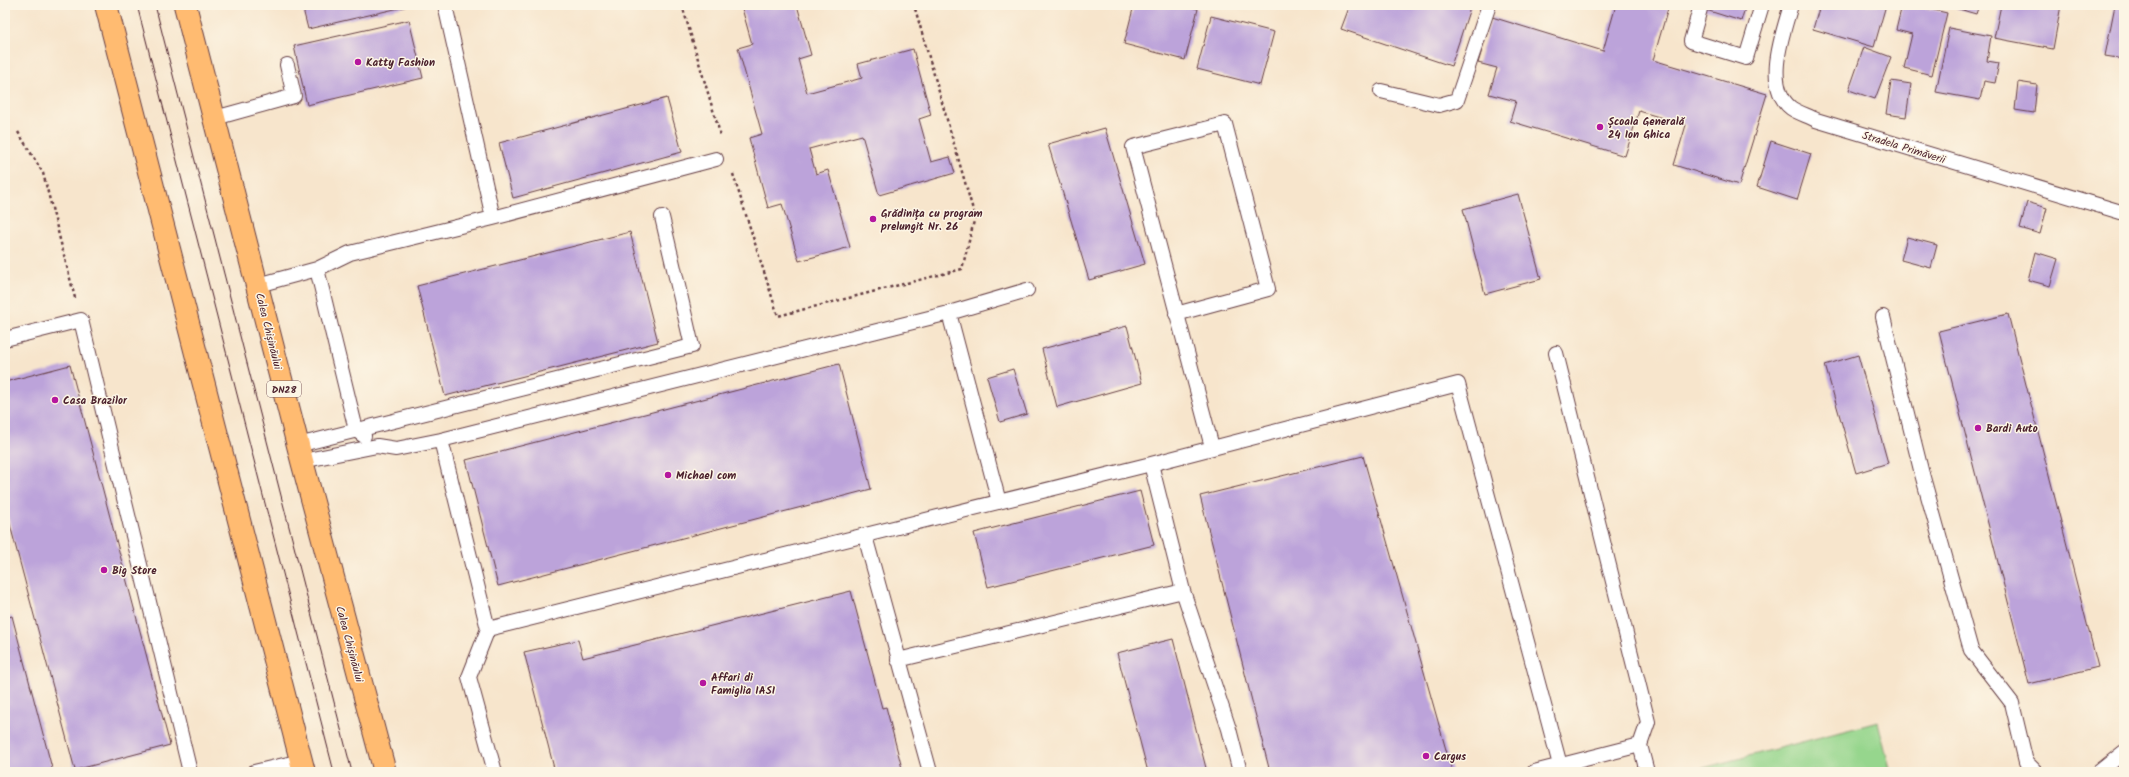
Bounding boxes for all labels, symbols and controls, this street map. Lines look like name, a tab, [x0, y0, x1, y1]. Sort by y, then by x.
place label: Katty Fashion	[366, 54, 435, 72]
marker: Katty Fashion	[353, 57, 363, 67]
place label: Școala Generală 24 Ion Ghica	[1608, 113, 1686, 144]
marker: Școala Generală 24 Ion Ghica	[1595, 122, 1605, 132]
street label: Stradela Primăverii	[1860, 127, 1948, 169]
place label: Grădinița cu program prelungit Nr. 26	[880, 205, 983, 236]
marker: Grădinița cu program prelungit Nr. 26	[868, 214, 878, 224]
street label: Calea Chișinăului	[250, 291, 286, 372]
road number: DN28	[267, 381, 301, 397]
place label: Casa Brazilor	[63, 392, 128, 410]
marker: Casa Brazilor	[50, 395, 60, 405]
place label: Bardi Auto	[1986, 420, 2038, 438]
marker: Bardi Auto	[1973, 423, 1983, 433]
place label: Michael com	[676, 467, 736, 485]
marker: Michael com	[663, 470, 673, 480]
place label: Big Store	[112, 562, 157, 580]
marker: Big Store	[99, 565, 109, 575]
street label: Calea Chișinăului	[330, 604, 368, 685]
place label: Affari di Famiglia IASI	[711, 669, 776, 700]
marker: Affari di Famiglia IASI	[698, 678, 708, 688]
place label: Cargus	[1434, 748, 1467, 766]
marker: Cargus	[1421, 751, 1431, 761]

